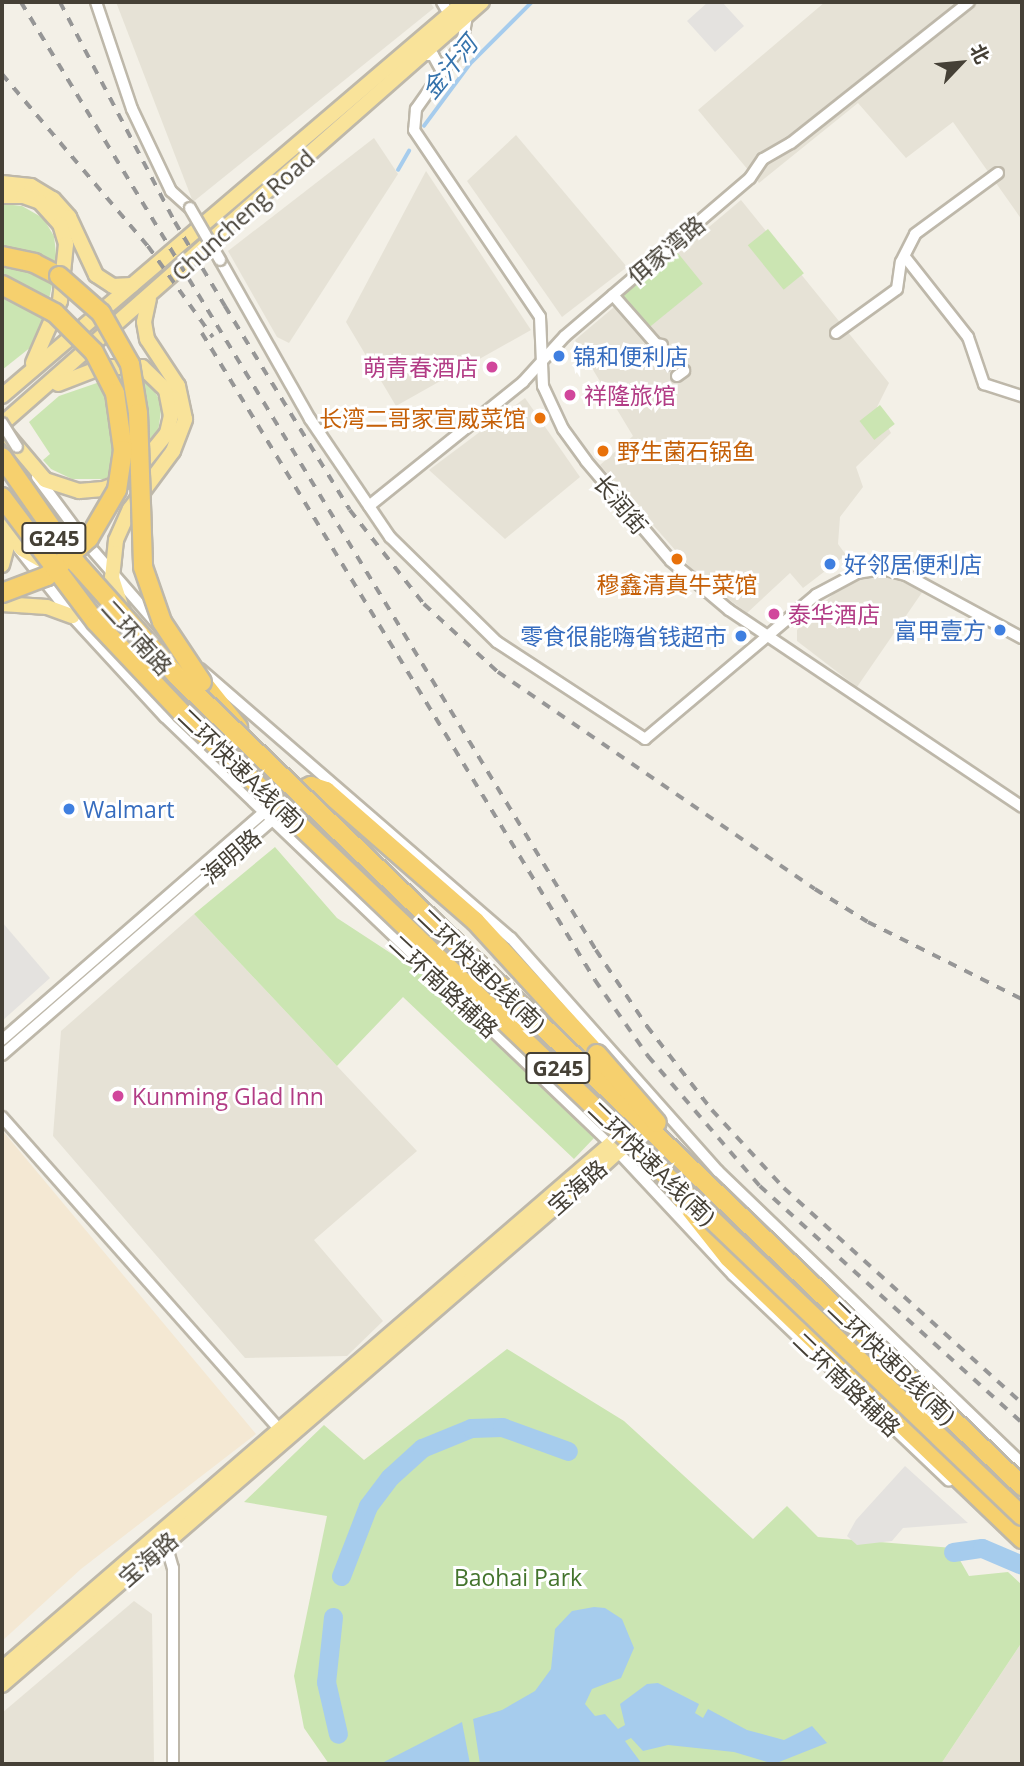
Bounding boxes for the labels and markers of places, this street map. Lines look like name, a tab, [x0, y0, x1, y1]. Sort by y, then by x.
place label: 锦和便利店	[573, 342, 688, 370]
marker: 锦和便利店	[551, 348, 567, 364]
place label: 萌青春酒店	[363, 353, 478, 381]
marker: 萌青春酒店	[484, 359, 500, 375]
place label: 祥隆旅馆	[584, 381, 676, 409]
marker: 祥隆旅馆	[562, 387, 578, 403]
place label: 长湾二哥家宣威菜馆	[319, 404, 526, 432]
marker: 长湾二哥家宣威菜馆	[532, 410, 548, 426]
place label: 野生菌石锅鱼	[617, 437, 755, 465]
marker: 野生菌石锅鱼	[595, 443, 611, 459]
place label: 好邻居便利店	[844, 550, 982, 578]
marker: 穆鑫清真牛菜馆	[669, 551, 685, 567]
marker: 好邻居便利店	[822, 556, 838, 572]
place label: 穆鑫清真牛菜馆	[597, 570, 757, 598]
place label: 泰华酒店	[788, 600, 880, 628]
marker: 泰华酒店	[766, 606, 782, 622]
place label: 富甲壹方	[894, 616, 986, 644]
place label: 零食很能嗨省钱超市	[520, 622, 727, 650]
marker: 富甲壹方	[992, 622, 1008, 638]
marker: 零食很能嗨省钱超市	[733, 628, 749, 644]
place label: Walmart	[83, 795, 174, 823]
marker: Walmart	[61, 801, 77, 817]
place label: Kunming Glad Inn	[132, 1082, 324, 1110]
marker: Kunming Glad Inn	[110, 1088, 126, 1104]

